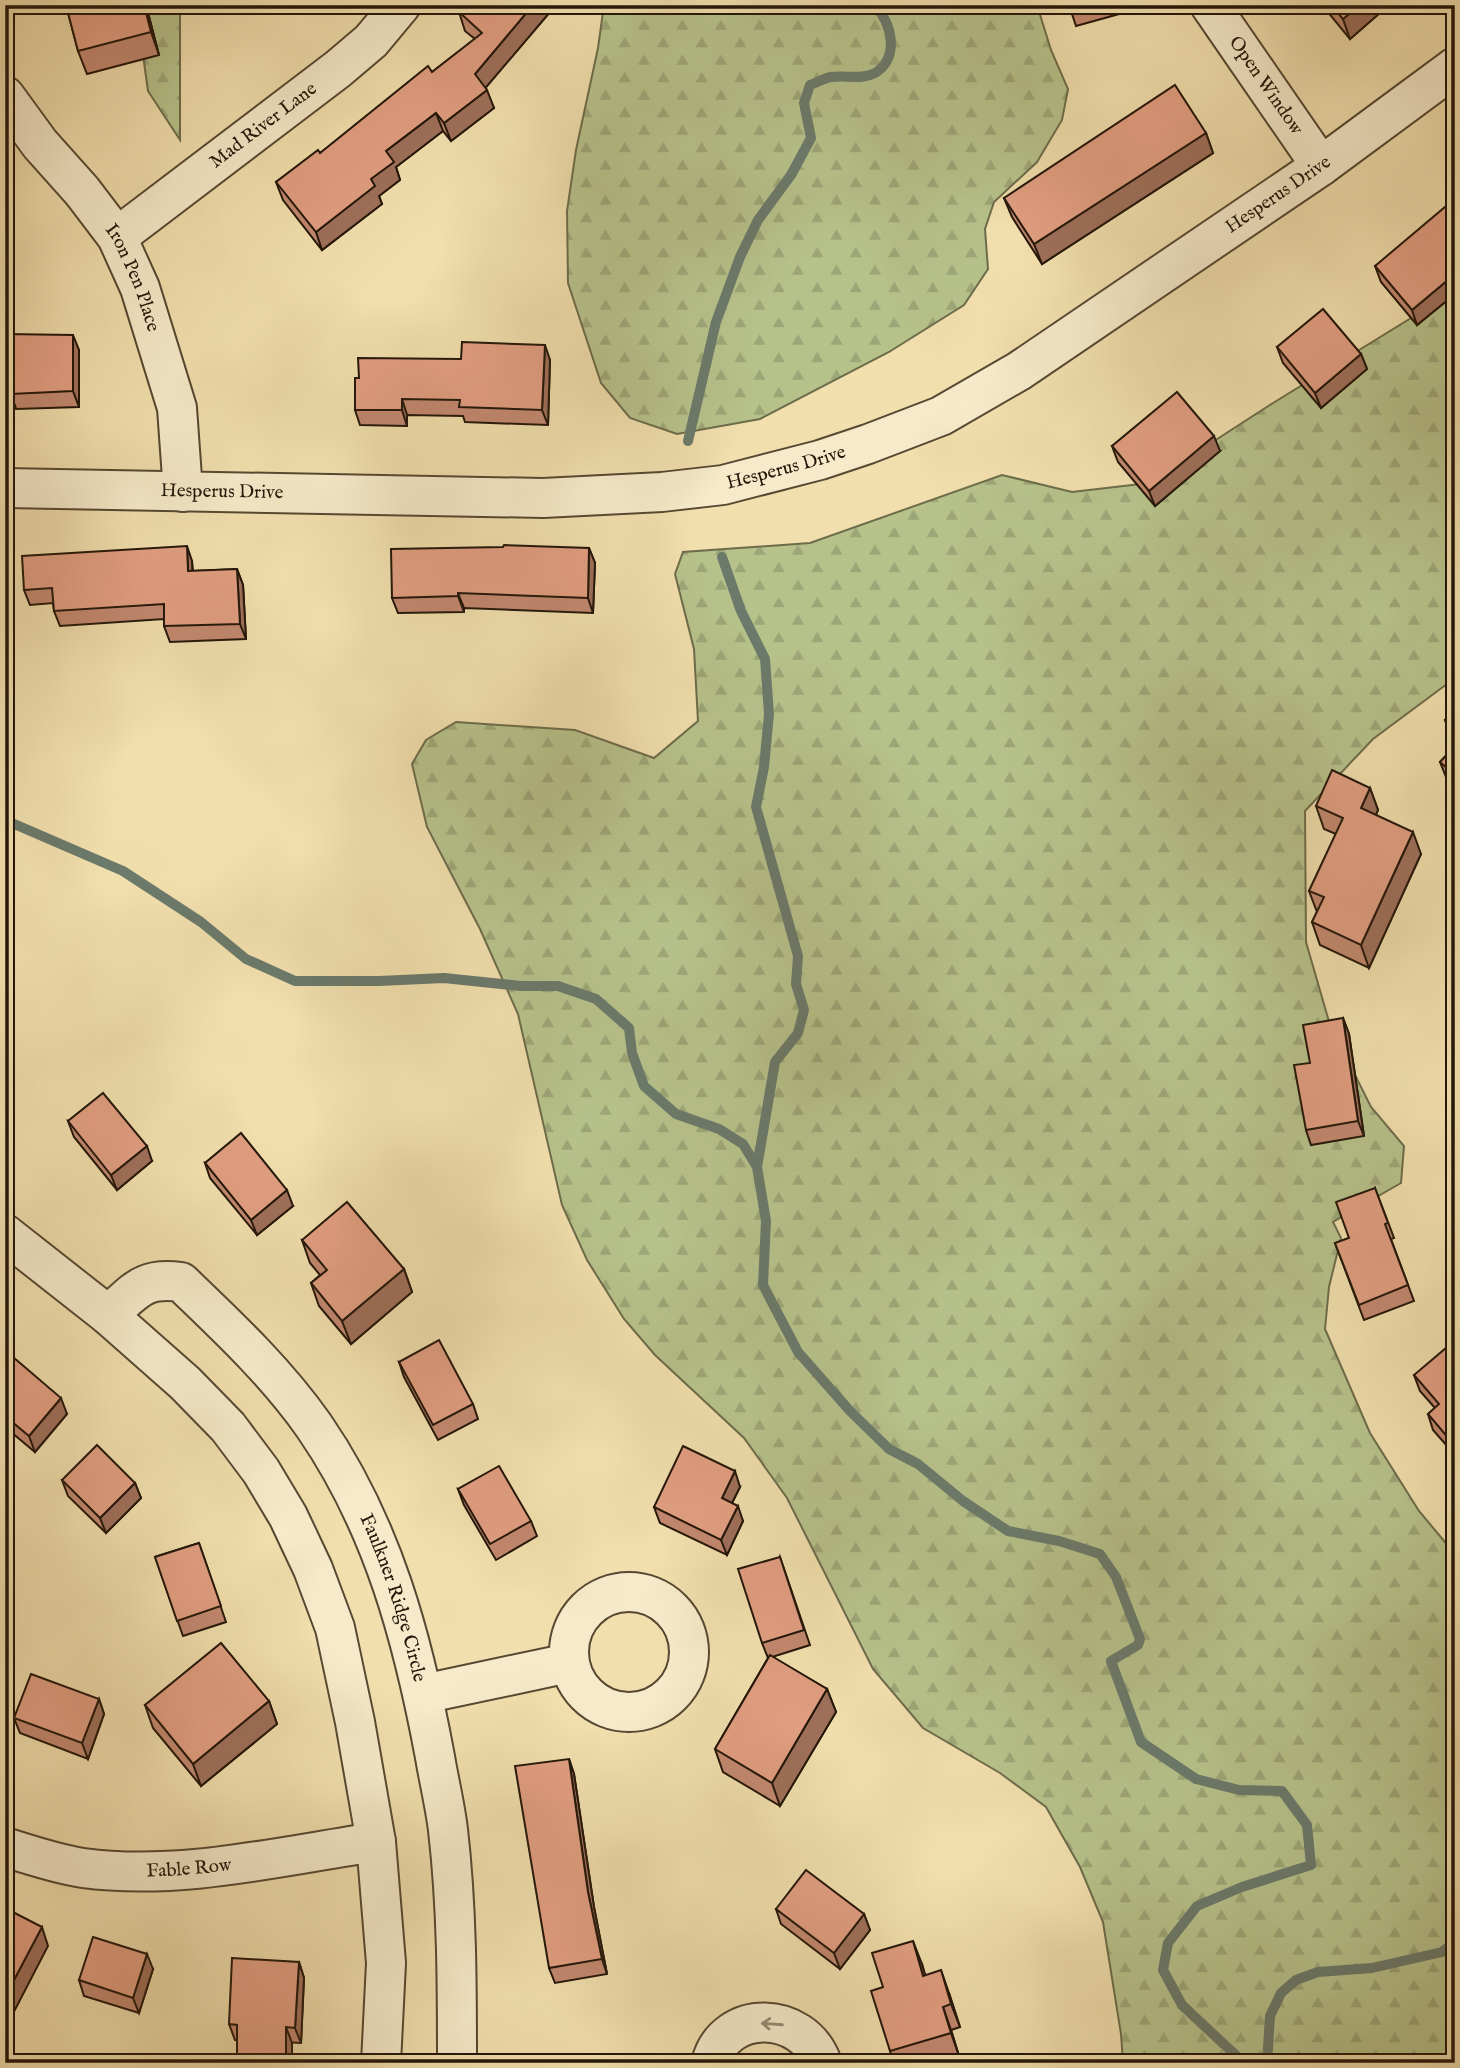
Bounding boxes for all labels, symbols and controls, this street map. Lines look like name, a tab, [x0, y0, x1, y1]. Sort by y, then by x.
street label: Open Window	[1223, 31, 1308, 140]
street label: Mad River Lane	[205, 77, 322, 174]
street label: Hesperus Drive	[1221, 150, 1336, 239]
street label: Iron Pen Place	[99, 219, 165, 335]
street label: Hesperus Drive	[724, 440, 849, 496]
street label: Hesperus Drive	[160, 479, 284, 505]
street label: Faulkner Ridge Circle	[354, 1510, 431, 1685]
street label: Fable Row	[146, 1853, 233, 1884]
one-way arrow	[761, 2017, 784, 2030]

